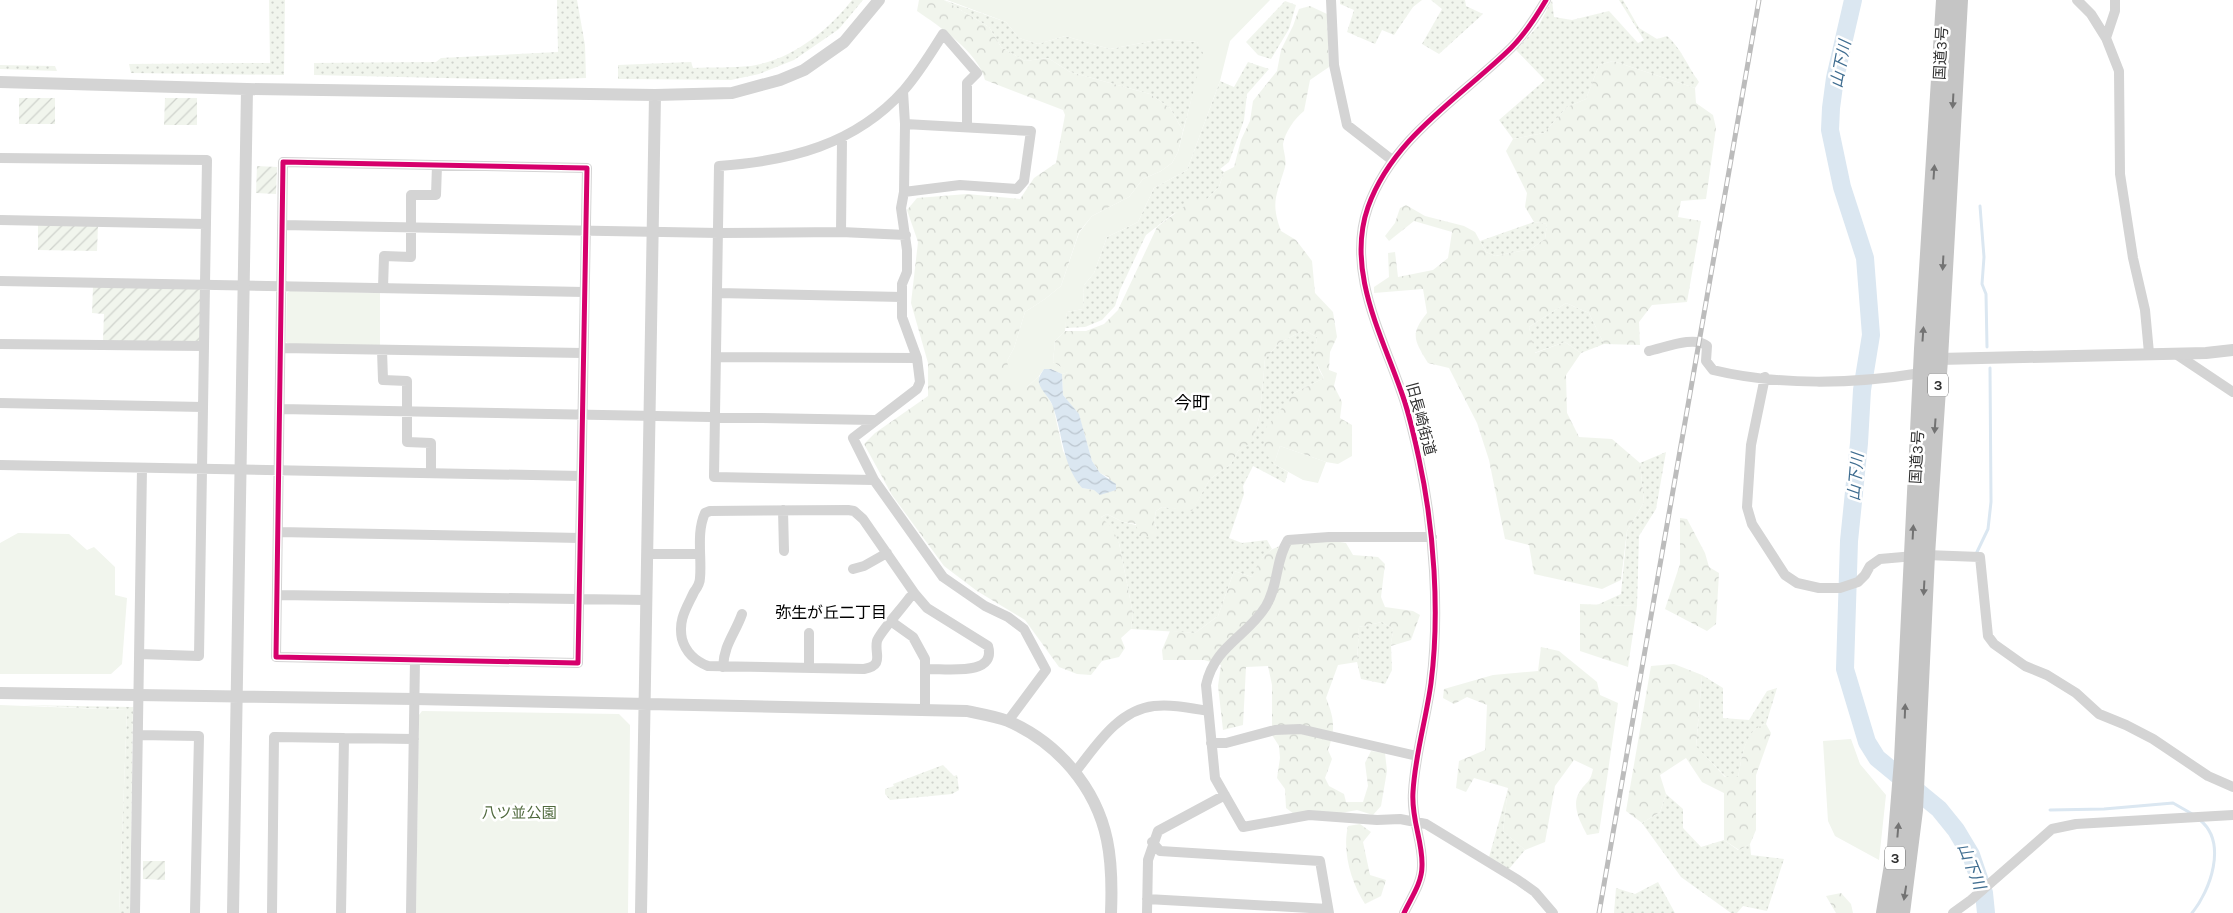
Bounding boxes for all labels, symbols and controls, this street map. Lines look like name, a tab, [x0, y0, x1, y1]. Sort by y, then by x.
street label: 国道3号	[1931, 26, 1951, 80]
water label: 山下川	[1827, 37, 1855, 89]
one-way arrow	[1948, 93, 1956, 109]
one-way arrow	[1930, 164, 1938, 180]
one-way arrow	[1939, 256, 1947, 272]
one-way arrow	[1920, 326, 1928, 342]
road number: 3	[1928, 374, 1948, 396]
street label: 旧長崎街道	[1403, 380, 1439, 458]
district label: 今町	[1174, 392, 1210, 414]
one-way arrow	[1930, 418, 1938, 434]
street label: 国道3号	[1907, 430, 1927, 484]
water label: 山下川	[1844, 450, 1867, 502]
one-way arrow	[1910, 523, 1918, 539]
one-way arrow	[1920, 580, 1928, 596]
district label: 弥生が丘二丁目	[775, 603, 887, 622]
one-way arrow	[1901, 703, 1909, 719]
park label: 八ツ並公園	[481, 804, 557, 822]
one-way arrow	[1894, 822, 1902, 838]
water label: 山下川	[1954, 840, 1990, 894]
road number: 3	[1885, 846, 1905, 870]
one-way arrow	[1901, 885, 1909, 901]

